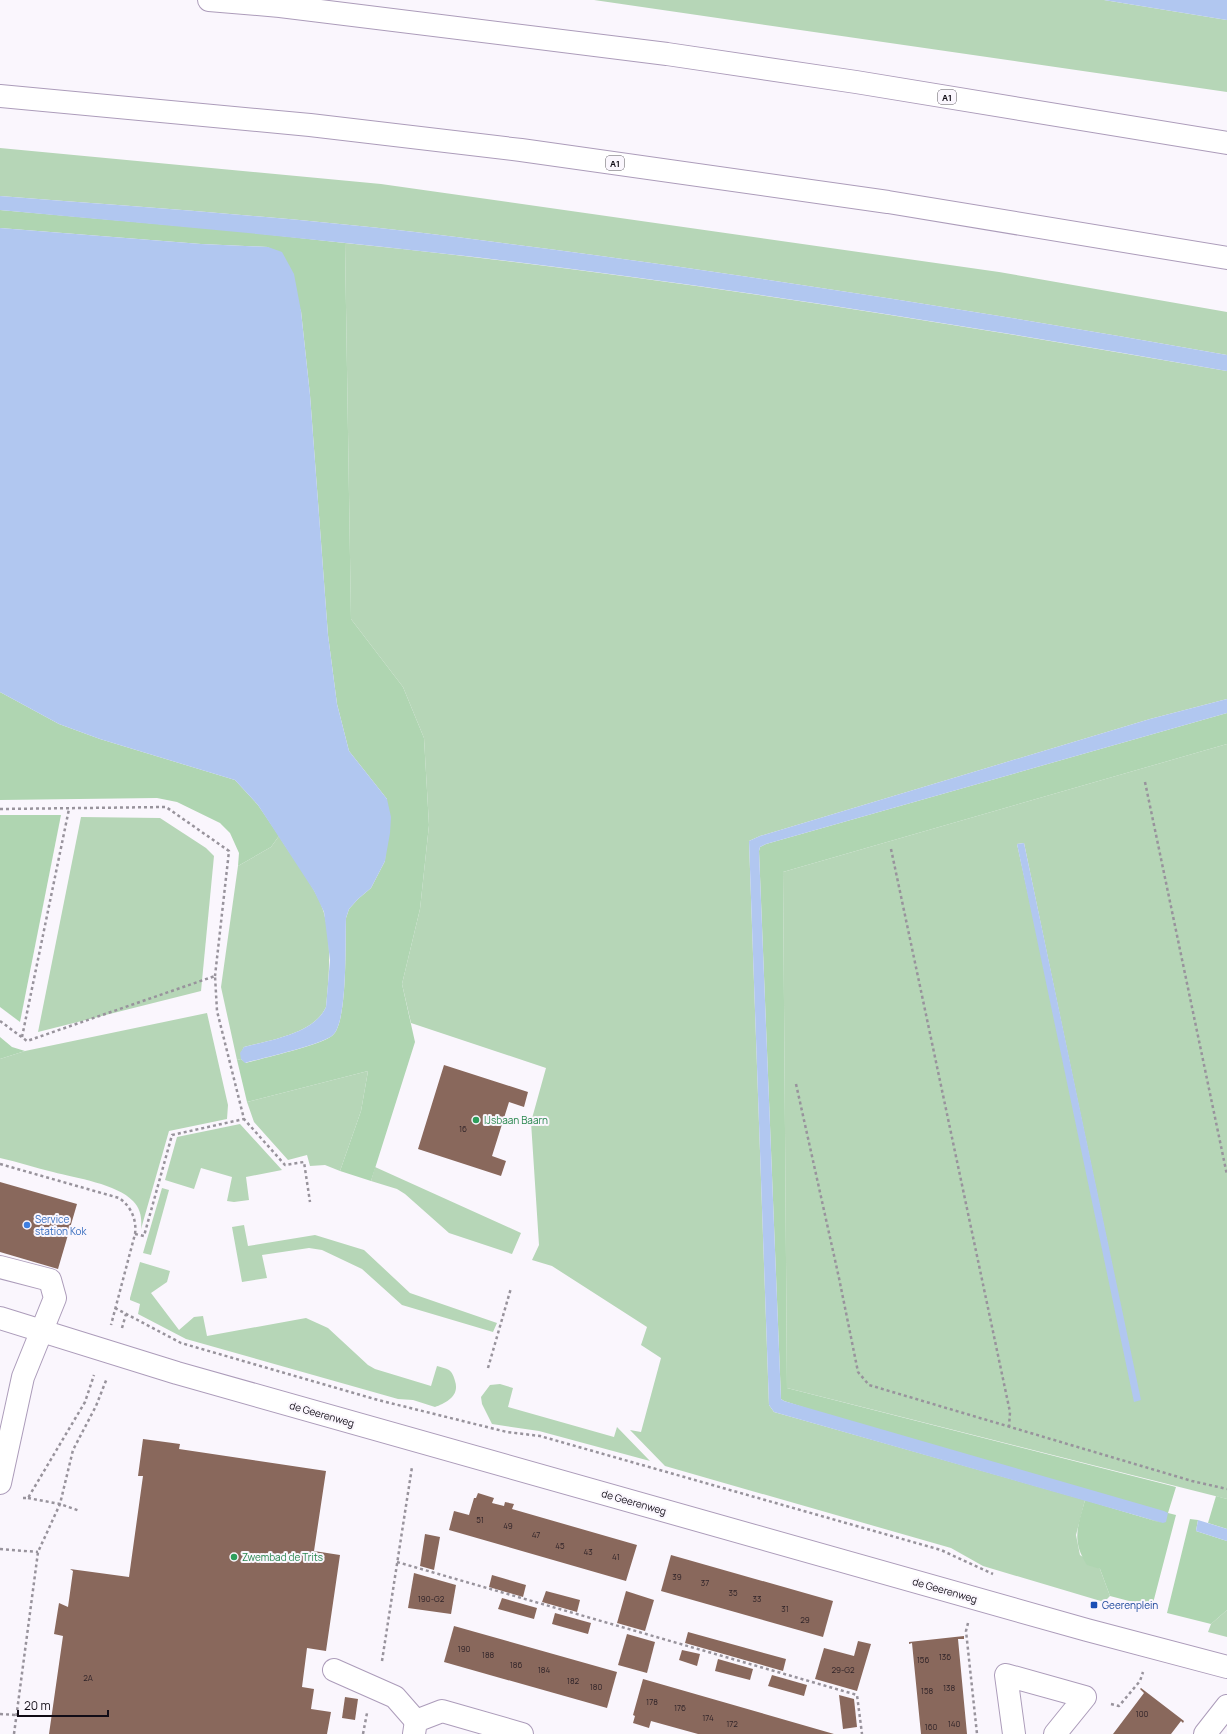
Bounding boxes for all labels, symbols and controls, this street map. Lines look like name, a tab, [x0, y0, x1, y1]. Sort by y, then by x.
road number: A1	[938, 90, 956, 104]
road number: A1	[606, 156, 624, 170]
place label: IJsbaan Baarn	[484, 1113, 548, 1127]
marker: IJsbaan Baarn	[471, 1115, 481, 1125]
house number: 16	[459, 1123, 467, 1134]
place label: Service station Kok	[35, 1212, 87, 1238]
marker: Service station Kok	[22, 1220, 32, 1230]
street label: de Geerenweg	[288, 1398, 356, 1430]
street label: de Geerenweg	[600, 1486, 668, 1518]
house number: 51	[476, 1514, 484, 1525]
house number: 49	[503, 1520, 513, 1531]
house number: 47	[532, 1529, 540, 1540]
house number: 45	[555, 1540, 565, 1551]
house number: 43	[583, 1546, 593, 1557]
place label: Zwembad de Trits	[242, 1550, 323, 1564]
house number: 41	[612, 1551, 620, 1562]
marker: Zwembad de Trits	[229, 1552, 239, 1562]
house number: 39	[672, 1571, 682, 1582]
street label: de Geerenweg	[911, 1574, 979, 1606]
house number: 37	[701, 1577, 709, 1588]
house number: 35	[728, 1587, 738, 1598]
house number: 190-G2	[418, 1593, 445, 1604]
house number: 33	[753, 1593, 761, 1604]
place label: Geerenplein	[1102, 1598, 1158, 1612]
marker: Geerenplein	[1089, 1600, 1099, 1610]
house number: 31	[781, 1603, 789, 1614]
house number: 29	[800, 1614, 810, 1625]
house number: 190	[458, 1643, 471, 1654]
house number: 188	[482, 1649, 495, 1660]
house number: 136	[939, 1651, 951, 1662]
house number: 156	[917, 1654, 929, 1665]
house number: 186	[510, 1659, 522, 1670]
house number: 184	[538, 1664, 551, 1675]
house number: 29-G2	[831, 1664, 855, 1675]
house number: 2A	[83, 1672, 93, 1683]
house number: 182	[567, 1675, 580, 1686]
house number: 180	[590, 1681, 602, 1692]
house number: 138	[943, 1682, 955, 1693]
house number: 158	[921, 1685, 934, 1696]
scale bar	[18, 1692, 108, 1718]
house number: 178	[646, 1696, 658, 1707]
text: 20 m	[24, 1697, 51, 1714]
house number: 176	[674, 1702, 686, 1713]
house number: 100	[1136, 1708, 1149, 1719]
house number: 174	[702, 1712, 714, 1723]
house number: 172	[726, 1718, 738, 1729]
house number: 140	[948, 1718, 960, 1729]
house number: 160	[925, 1721, 938, 1732]

